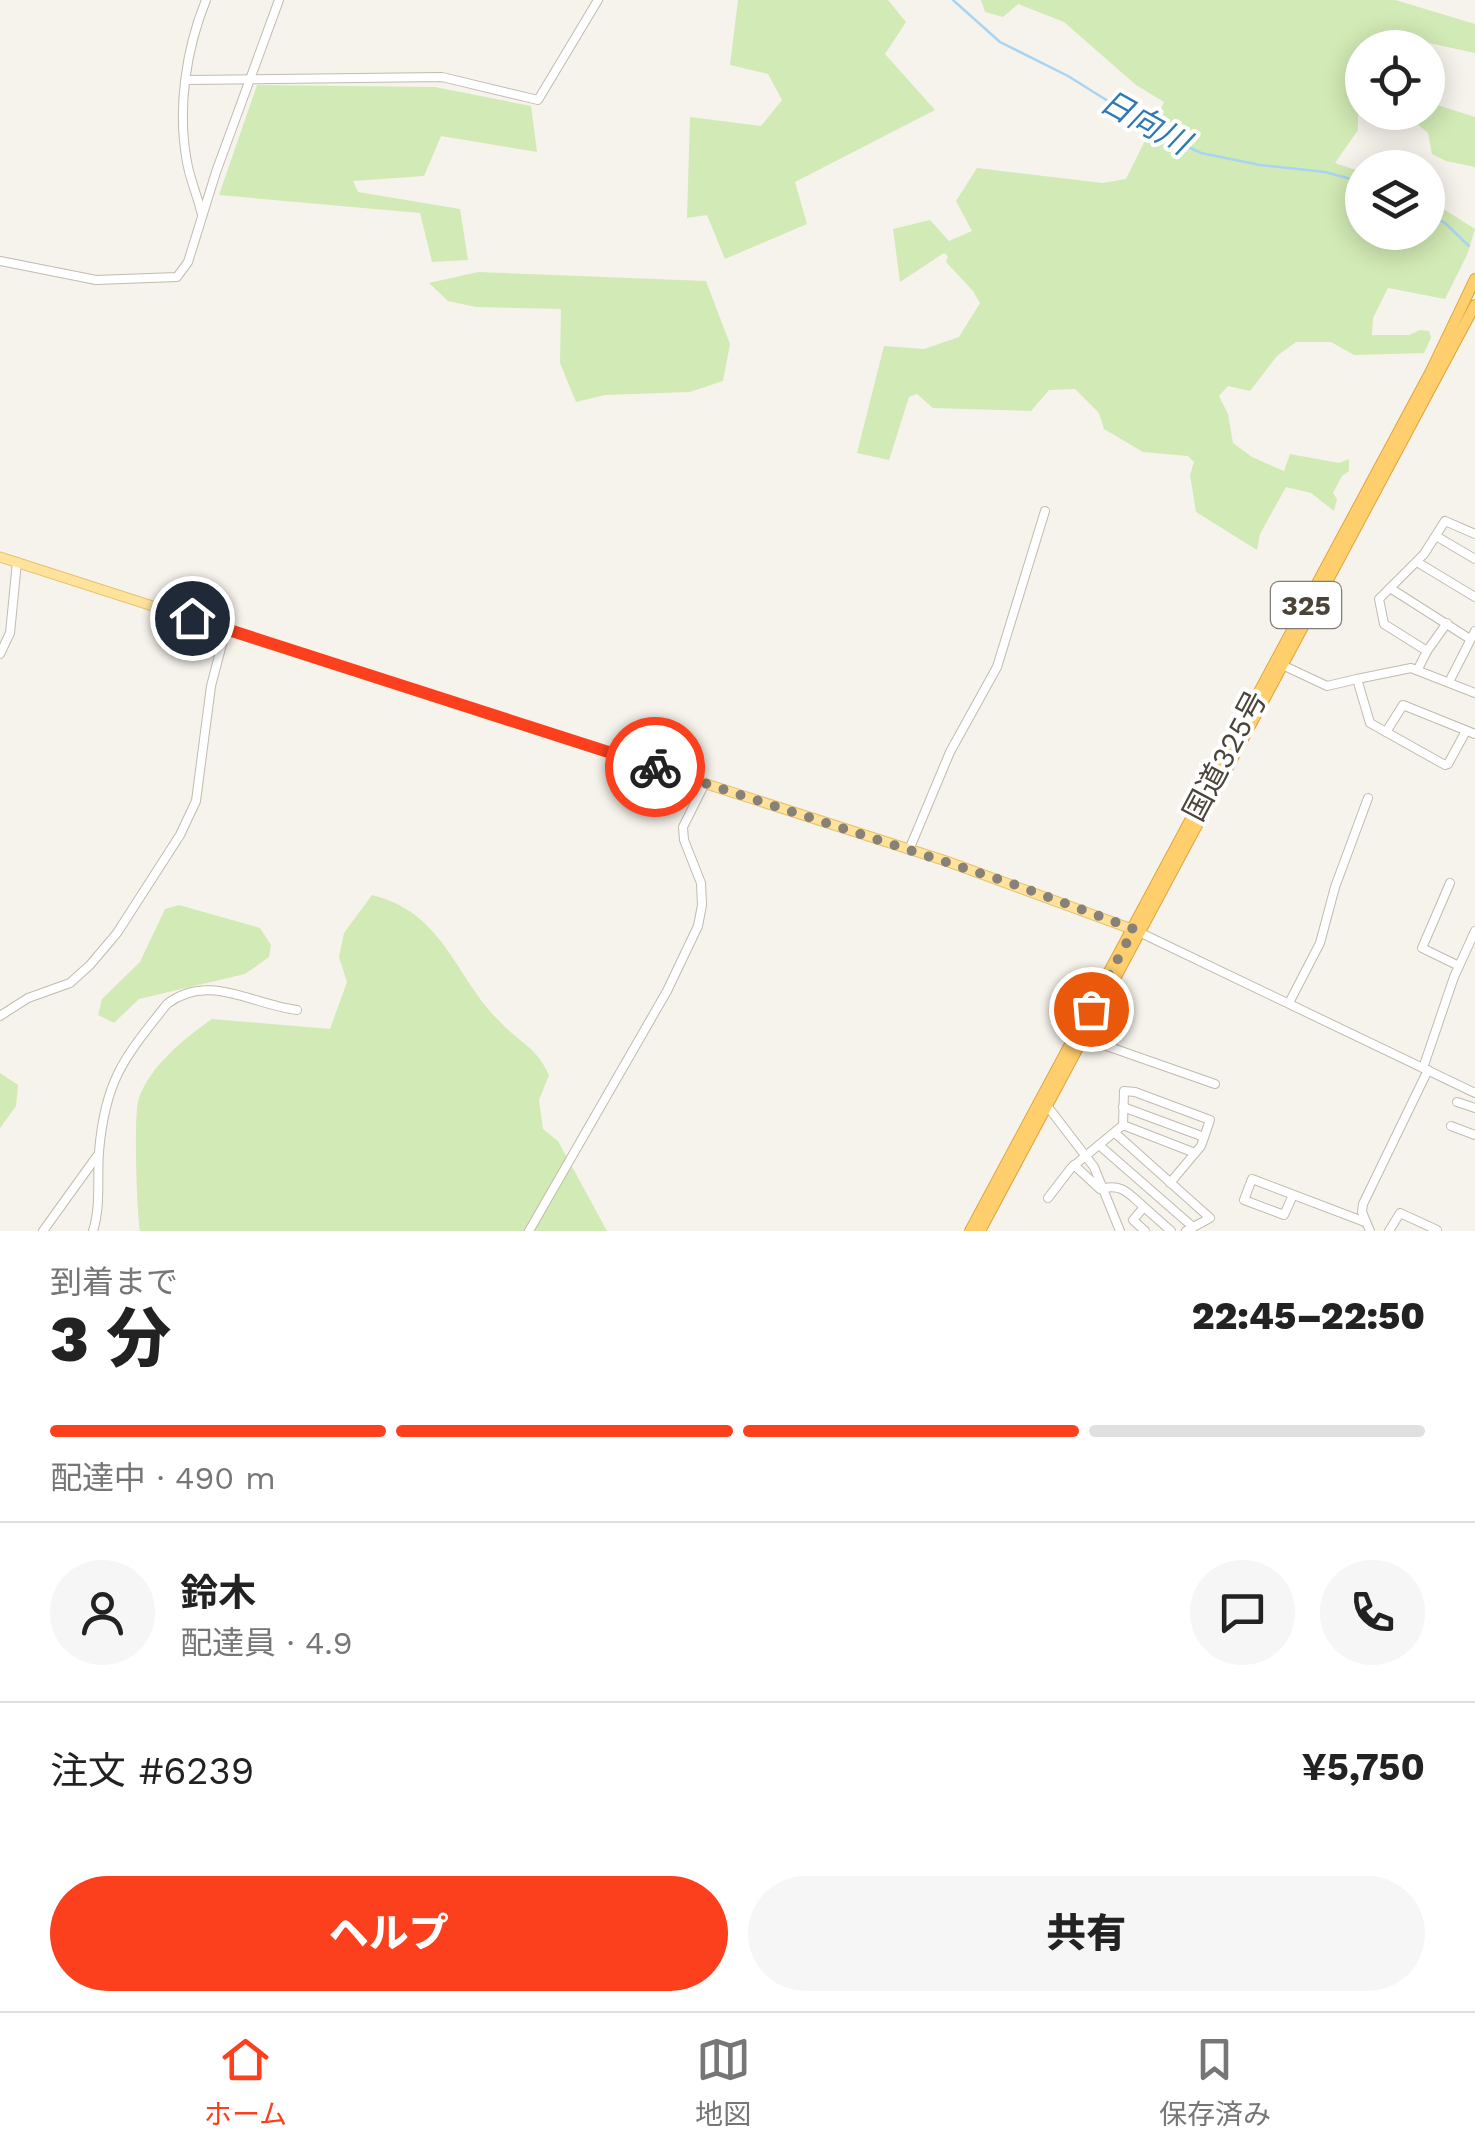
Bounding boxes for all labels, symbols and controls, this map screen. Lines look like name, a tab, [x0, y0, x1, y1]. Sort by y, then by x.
map controls	[1345, 30, 1445, 250]
button: locate	[1345, 30, 1445, 130]
water label: 日向川	[1094, 82, 1199, 163]
button: layers	[1345, 150, 1445, 250]
pin	[150, 576, 235, 661]
road number: 325	[1271, 582, 1341, 628]
icon: home	[165, 591, 220, 646]
street label: 国道325号	[1176, 685, 1273, 827]
courier	[605, 717, 705, 817]
icon: bike	[628, 740, 683, 795]
pin	[1049, 967, 1134, 1052]
icon: bag	[1064, 982, 1119, 1037]
text: 到着まで	[50, 1263, 178, 1301]
text: 22:45–22:50	[1192, 1294, 1425, 1338]
text: 3 分	[50, 1301, 171, 1377]
text: 配達中 · 490 m	[50, 1459, 276, 1497]
button: person	[50, 1560, 155, 1665]
button: chat	[1190, 1560, 1295, 1665]
button: phone	[1320, 1560, 1425, 1665]
text: 鈴木	[180, 1571, 256, 1615]
text: 配達員 · 4.9	[180, 1624, 353, 1662]
text: ¥5,750	[1302, 1745, 1425, 1789]
text: 注文 #6239	[50, 1749, 254, 1793]
button: ヘルプ	[50, 1876, 728, 1991]
button: 共有	[748, 1876, 1425, 1991]
tab: ホーム	[204, 2032, 287, 2132]
tab: 地図	[695, 2032, 751, 2132]
tab: 保存済み	[1159, 2032, 1271, 2132]

